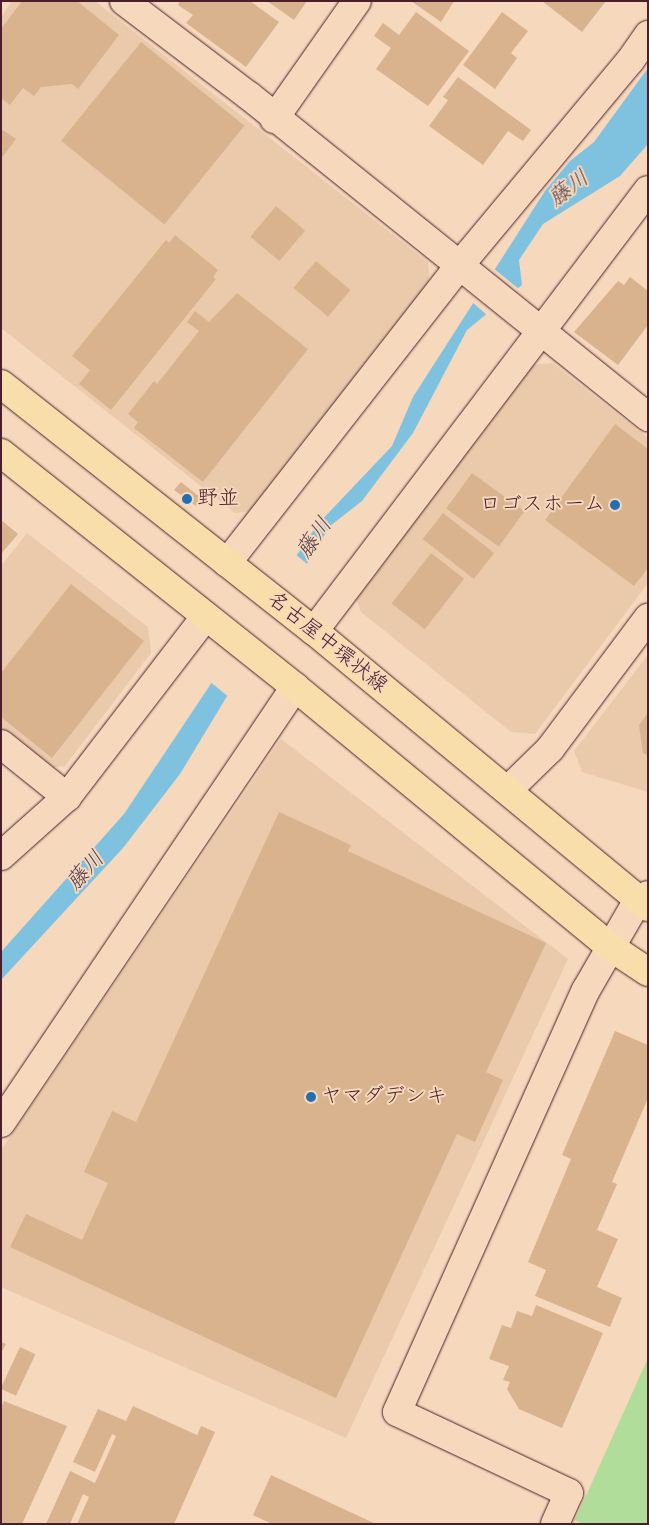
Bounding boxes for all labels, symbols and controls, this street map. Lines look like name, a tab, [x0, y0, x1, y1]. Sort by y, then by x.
water label: 藤川	[544, 166, 596, 214]
place label: 野並	[197, 486, 239, 512]
place label: ロゴスホーム	[479, 492, 605, 518]
marker: 野並	[181, 493, 193, 505]
marker: ロゴスホーム	[609, 499, 621, 511]
water label: 藤川	[293, 513, 339, 565]
street label: 名古屋中環状線	[262, 587, 392, 699]
water label: 藤川	[62, 847, 112, 897]
place label: ヤマダデンキ	[321, 1084, 447, 1110]
marker: ヤマダデンキ	[305, 1091, 317, 1103]

